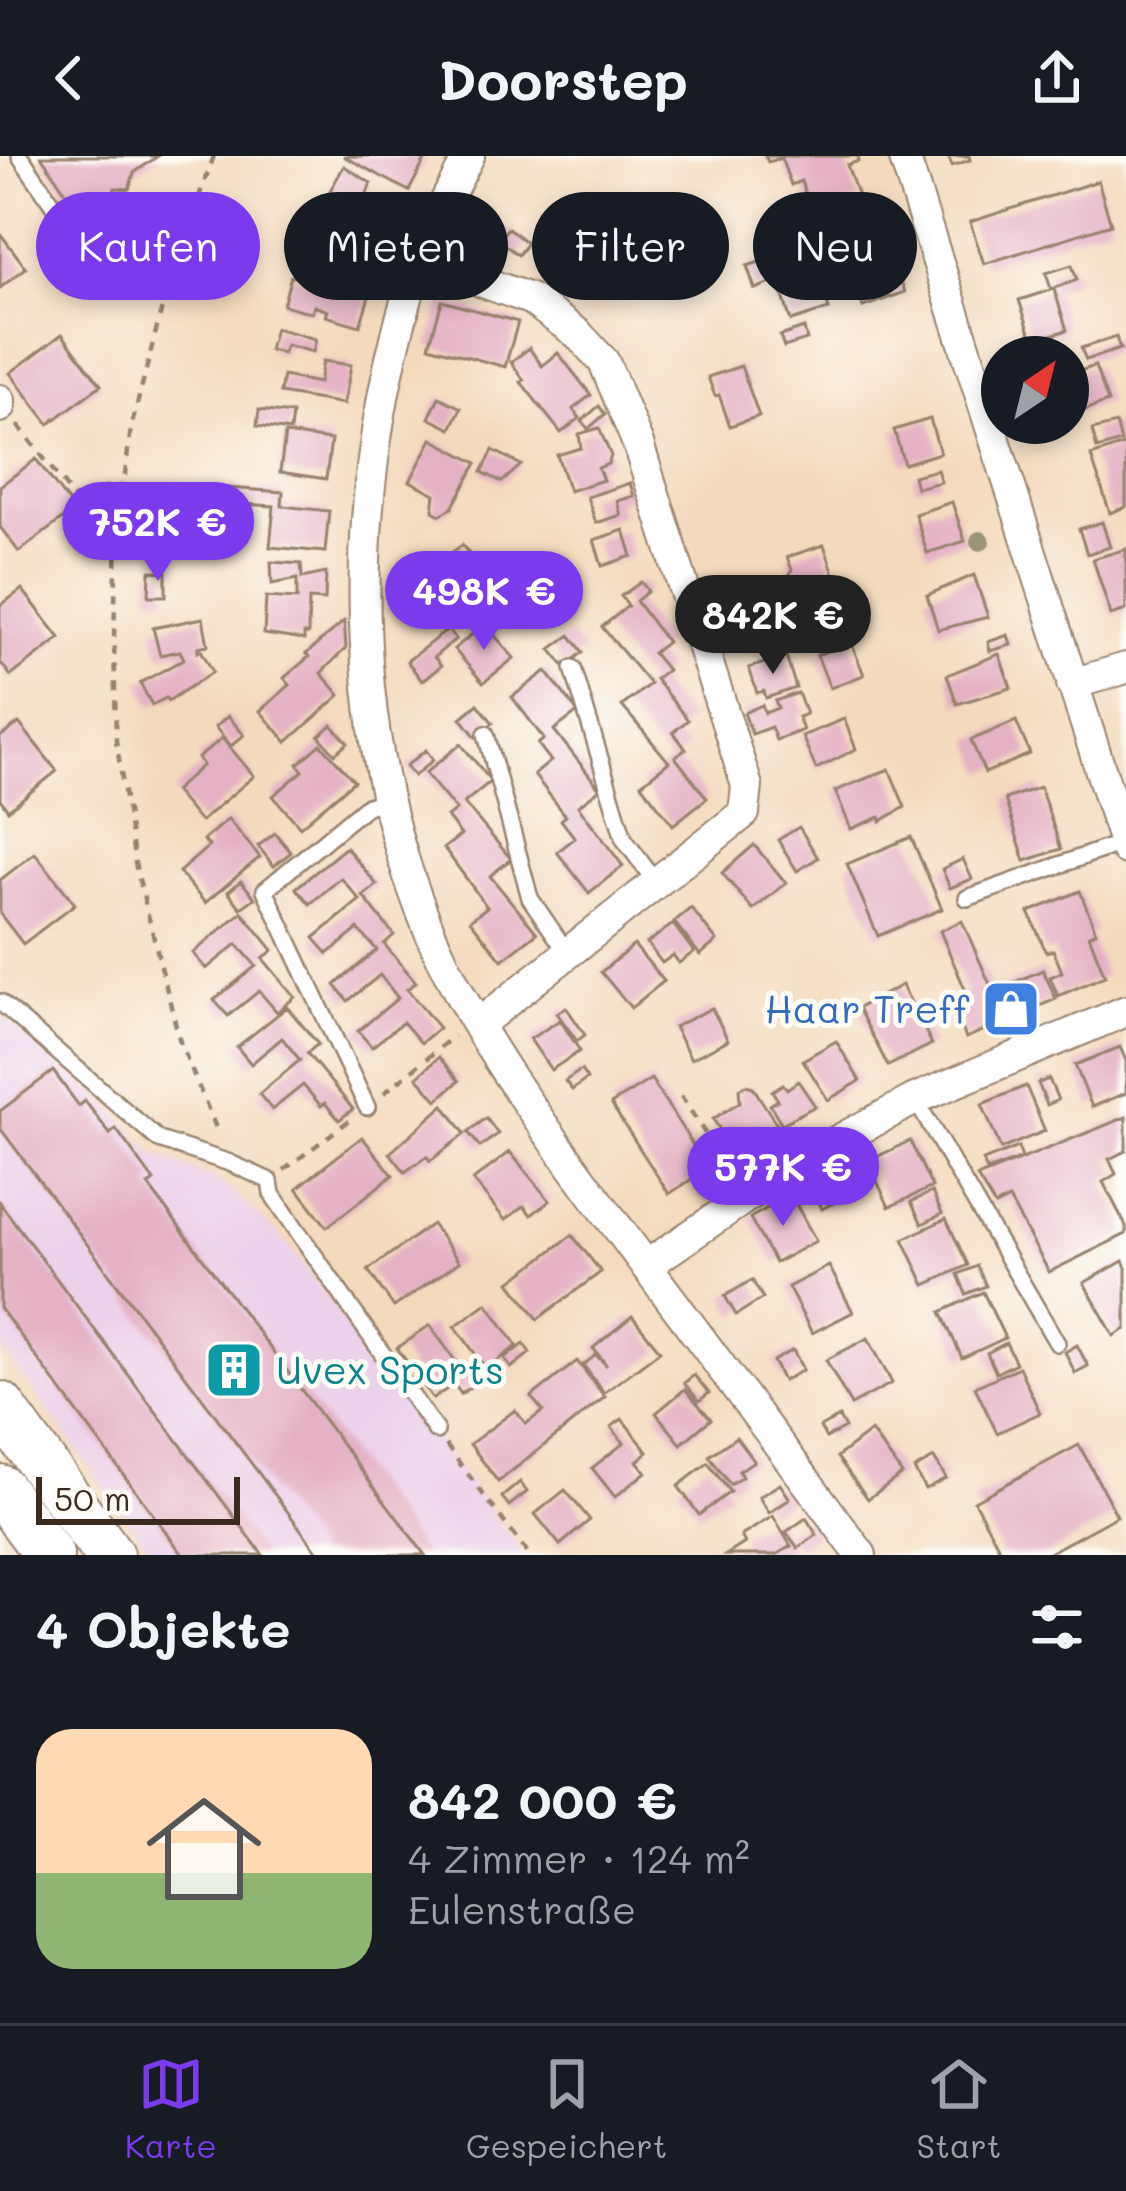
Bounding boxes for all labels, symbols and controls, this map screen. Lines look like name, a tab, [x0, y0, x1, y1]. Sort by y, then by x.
text: Doorstep	[438, 43, 688, 114]
icon: back	[36, 45, 102, 111]
icon: share	[1024, 45, 1090, 111]
chip: Kaufen	[36, 192, 260, 300]
chip: Mieten	[284, 192, 508, 300]
chip: Filter	[532, 192, 729, 300]
chip: Neu	[753, 192, 917, 300]
north arrow	[981, 336, 1089, 444]
map controls	[981, 336, 1089, 444]
pin: 752K €	[60, 482, 256, 584]
text: 752K €	[89, 495, 227, 546]
pin: 498K €	[386, 551, 582, 653]
text: 498K €	[412, 564, 556, 615]
pin: 842K €	[675, 575, 871, 677]
text: 842K €	[702, 588, 844, 639]
shop icon: Haar Treff	[980, 978, 1042, 1040]
place label: Haar Treff	[765, 982, 970, 1033]
pin: 577K €	[685, 1127, 881, 1229]
text: 577K €	[714, 1140, 852, 1191]
building icon: Uvex Sports	[203, 1339, 265, 1401]
place label: Uvex Sports	[276, 1343, 504, 1394]
scale bar	[36, 1471, 240, 1524]
text: 50 m	[54, 1476, 130, 1519]
text: 4 Objekte	[36, 1594, 291, 1661]
icon: filters	[1024, 1594, 1090, 1660]
text: 842 000 €	[408, 1765, 677, 1832]
icon: home	[132, 1777, 276, 1921]
text: 4 Zimmer · 124 m²	[408, 1832, 750, 1883]
text: Eulenstraße	[408, 1883, 636, 1934]
tab: Karte	[125, 2051, 217, 2166]
tab: Gespeichert	[466, 2051, 667, 2166]
tab: Start	[917, 2051, 1001, 2166]

